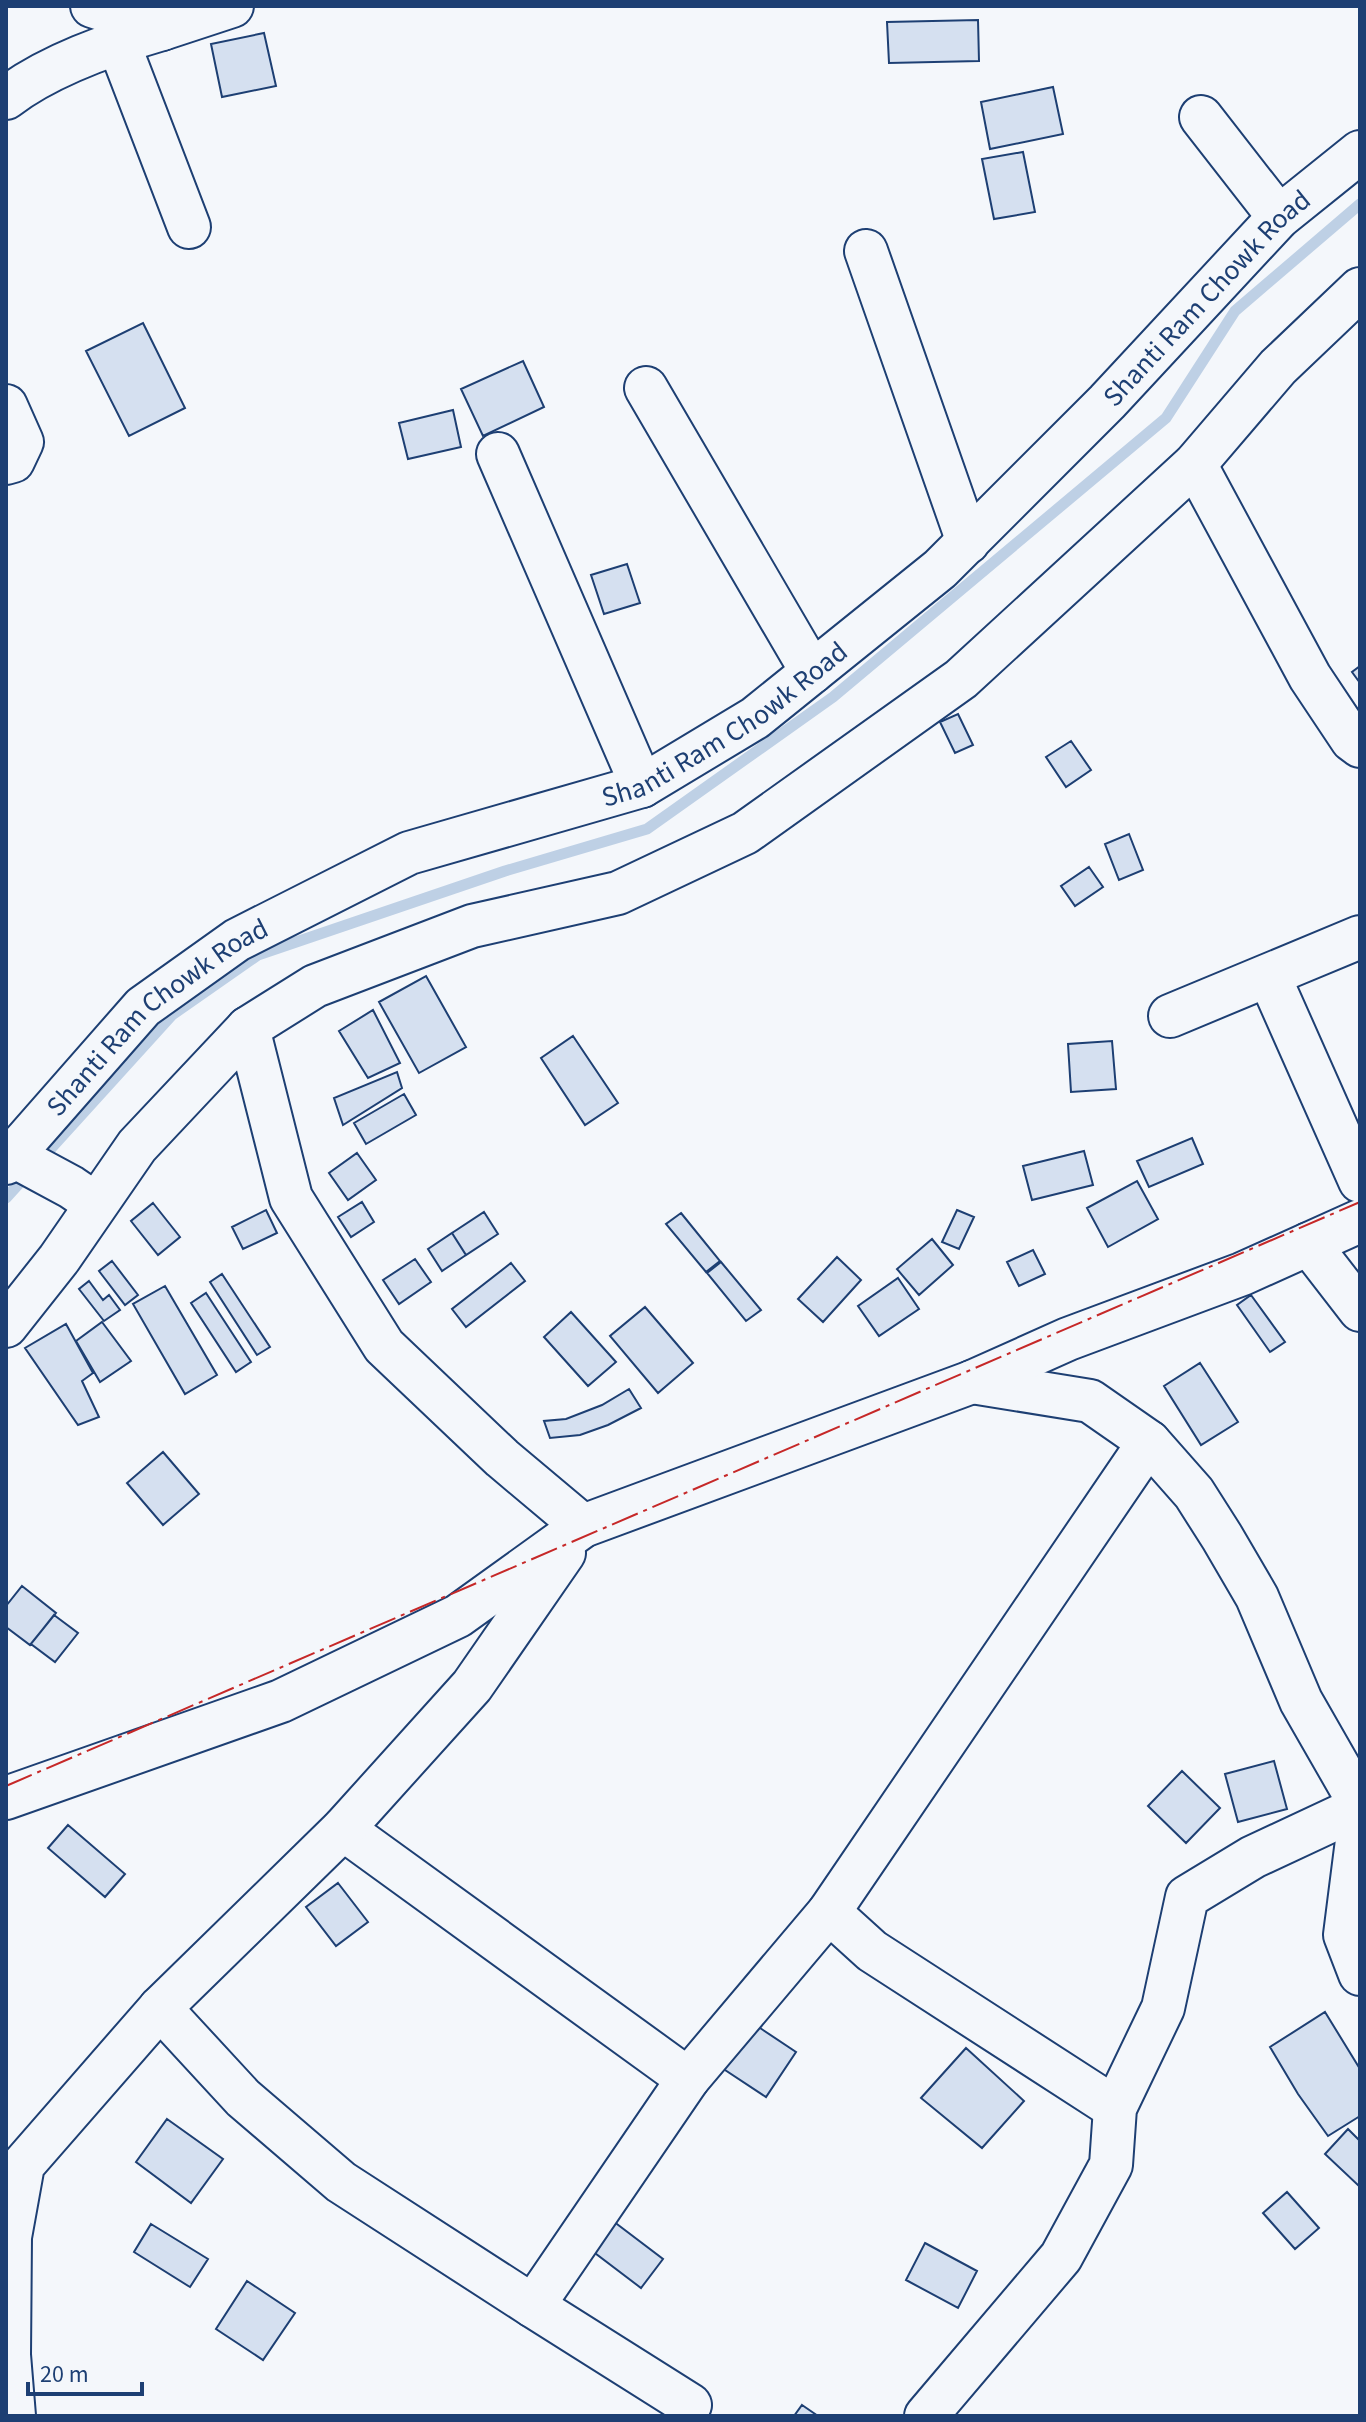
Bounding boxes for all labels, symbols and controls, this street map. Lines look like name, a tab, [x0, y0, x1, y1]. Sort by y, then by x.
street label: Shanti Ram Chowk Road	[1094, 180, 1319, 416]
street label: Shanti Ram Chowk Road	[597, 632, 856, 818]
street label: Shanti Ram Chowk Road	[37, 909, 275, 1125]
scale bar	[28, 2346, 142, 2396]
text: 20 m	[40, 2357, 89, 2392]

